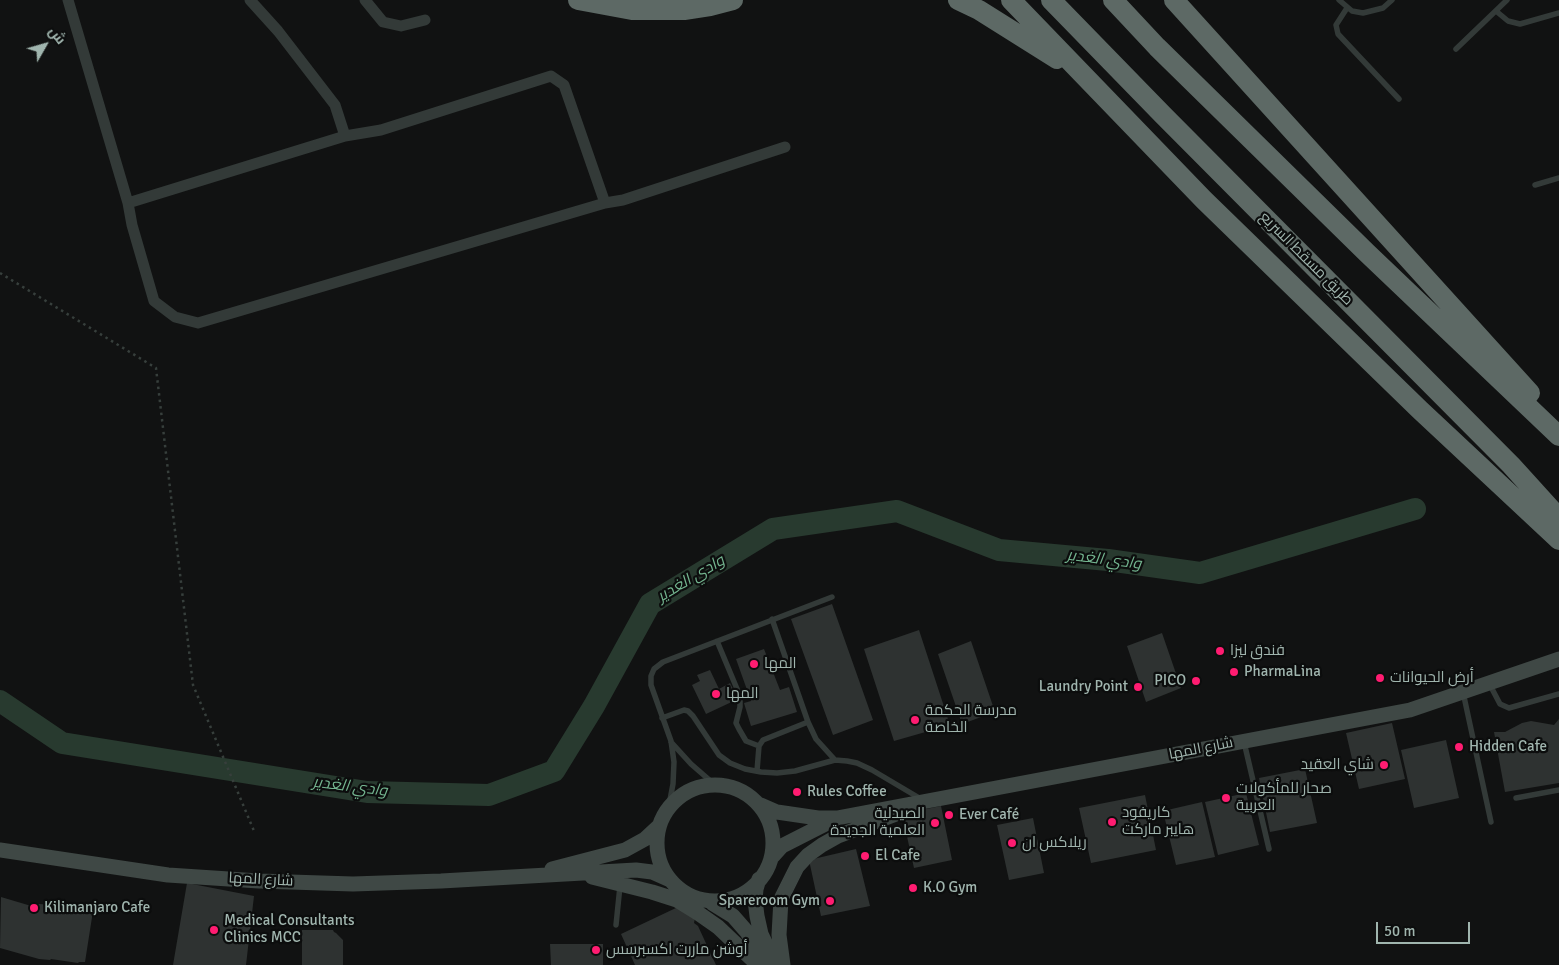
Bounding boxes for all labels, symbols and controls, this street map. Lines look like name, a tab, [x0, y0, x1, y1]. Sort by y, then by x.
north arrow	[20, 20, 70, 70]
text: ش	[45, 23, 69, 48]
street label: طريق مسقط السريع	[1255, 208, 1357, 310]
water label: وادي الغدير	[1066, 546, 1142, 574]
water label: وادي الغدير	[654, 551, 728, 607]
place label: فندق ليزا	[1230, 642, 1285, 660]
marker: فندق ليزا	[1214, 645, 1226, 657]
place label: المه‍ا	[764, 655, 797, 673]
marker: المه‍ا	[748, 658, 760, 670]
place label: PharmaLina	[1244, 663, 1321, 681]
marker: PharmaLina	[1228, 666, 1240, 678]
place label: أرض الحيوانات	[1390, 669, 1474, 687]
place label: PICO	[1154, 672, 1186, 690]
marker: أرض الحيوانات	[1374, 672, 1386, 684]
marker: PICO	[1190, 675, 1202, 687]
place label: Laundry Point	[1039, 678, 1128, 696]
marker: Laundry Point	[1132, 681, 1144, 693]
place label: المها	[726, 685, 759, 703]
marker: المها	[710, 688, 722, 700]
place label: مدرسة الحكمة الخاصة	[925, 702, 1017, 737]
marker: مدرسة الحكمة الخاصة	[909, 714, 921, 726]
street label: شارع المها	[1167, 734, 1235, 764]
place label: Hidden Cafe	[1469, 738, 1547, 756]
marker: Hidden Cafe	[1453, 741, 1465, 753]
place label: شاي العقيد	[1301, 756, 1374, 774]
marker: شاي العقيد	[1378, 759, 1390, 771]
water label: وادي الغدير	[312, 773, 388, 801]
place label: صحار للمأكولات العربية	[1236, 780, 1332, 815]
place label: Rules Coffee	[807, 783, 887, 801]
marker: Rules Coffee	[791, 786, 803, 798]
marker: صحار للمأكولات العربية	[1220, 792, 1232, 804]
place label: كاريفود هايبر ماركت	[1122, 804, 1194, 839]
place label: الصيدلية العلمية الجديدة	[830, 805, 925, 840]
place label: Ever Café	[959, 806, 1019, 824]
marker: Ever Café	[943, 809, 955, 821]
marker: كاريفود هايبر ماركت	[1106, 816, 1118, 828]
marker: الصيدلية العلمية الجديدة	[929, 817, 941, 829]
place label: ريلاكس ان	[1022, 834, 1087, 852]
marker: ريلاكس ان	[1006, 837, 1018, 849]
place label: El Cafe	[875, 847, 920, 865]
marker: El Cafe	[859, 850, 871, 862]
street label: شارع المها	[228, 869, 294, 891]
place label: K.O Gym	[923, 879, 977, 897]
marker: K.O Gym	[907, 882, 919, 894]
place label: Spareroom Gym	[719, 892, 820, 910]
marker: Spareroom Gym	[824, 895, 836, 907]
place label: Kilimanjaro Cafe	[44, 899, 150, 917]
marker: Kilimanjaro Cafe	[28, 902, 40, 914]
place label: Medical Consultants Clinics MCC	[224, 912, 355, 947]
scale bar	[1379, 912, 1473, 944]
text: 50 m	[1384, 922, 1415, 940]
marker: Medical Consultants Clinics MCC	[208, 924, 220, 936]
place label: أوشن ماررت اكسبرسس	[606, 941, 748, 959]
marker: أوشن ماررت اكسبرسس	[590, 944, 602, 956]

